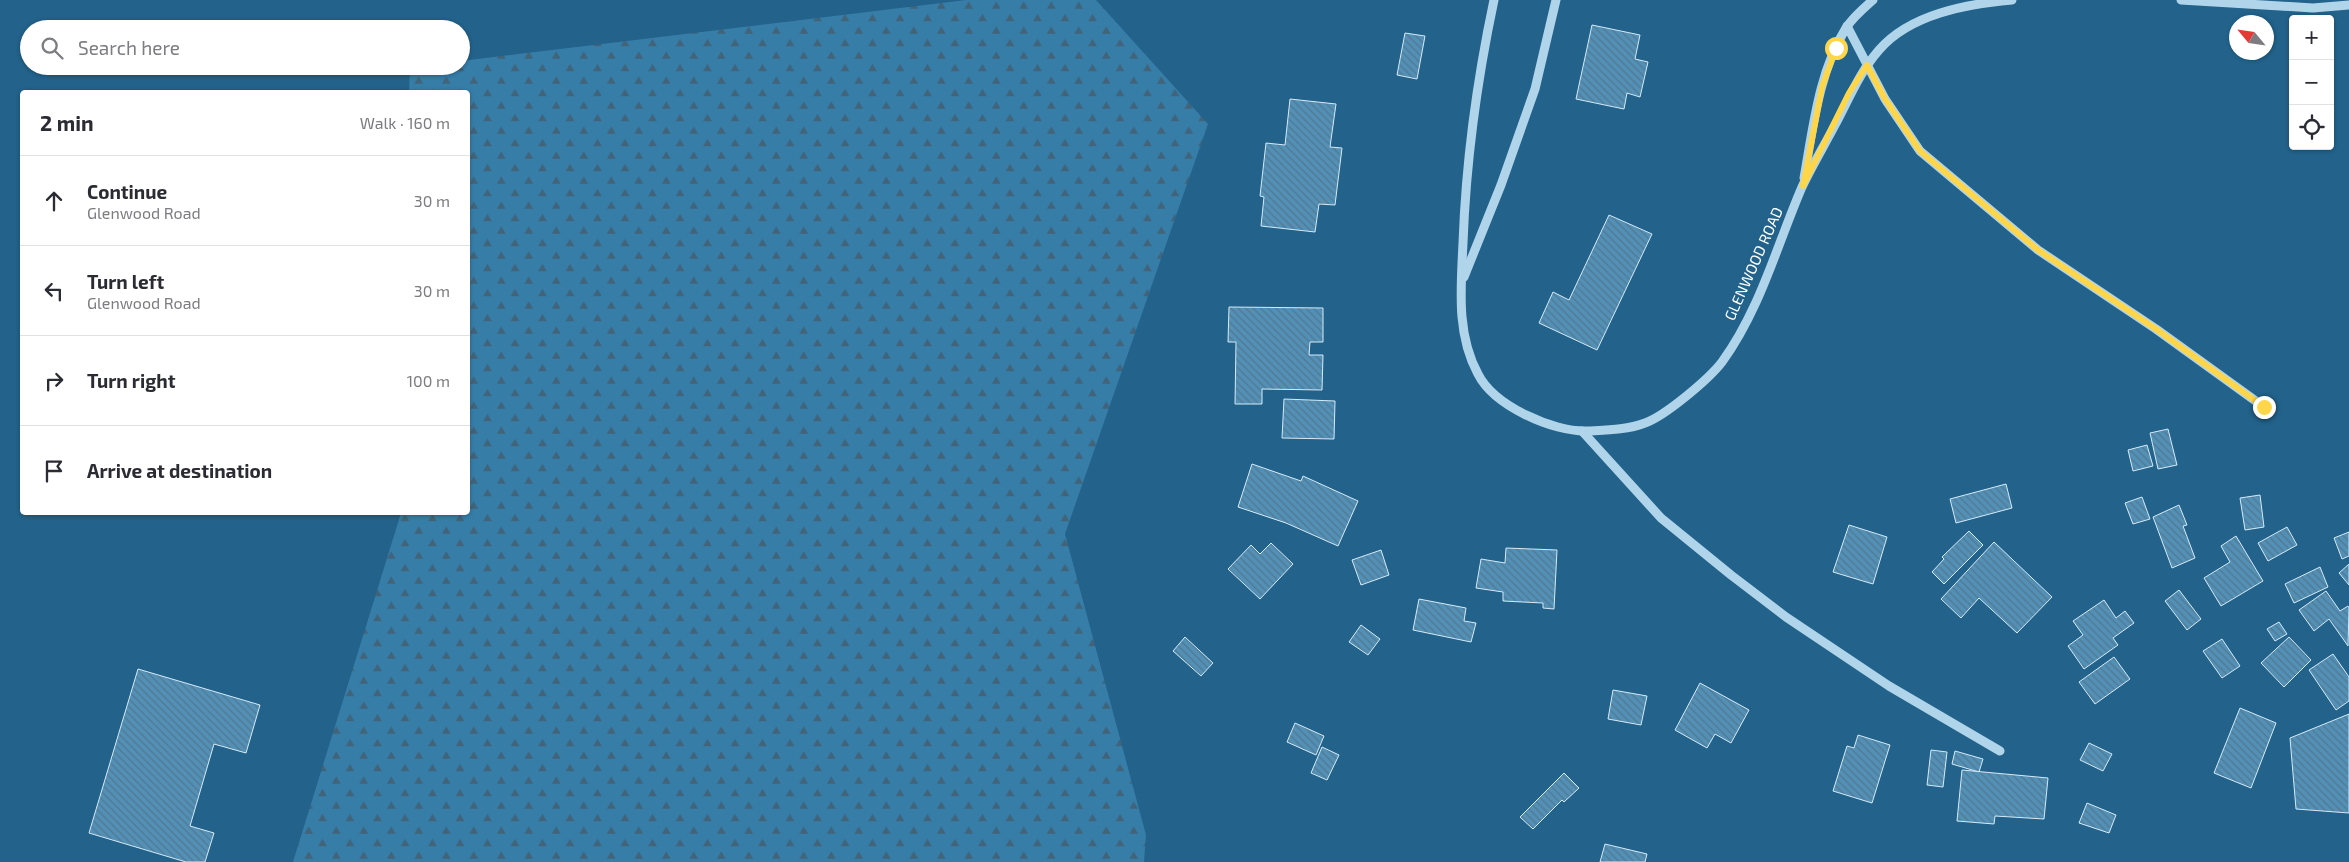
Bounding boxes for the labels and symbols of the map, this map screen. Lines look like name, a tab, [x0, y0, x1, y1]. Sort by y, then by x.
north arrow	[2229, 15, 2274, 60]
route start	[1825, 37, 1848, 60]
street label: GLENWOOD ROAD	[1720, 204, 1786, 323]
route end	[2253, 396, 2276, 419]

